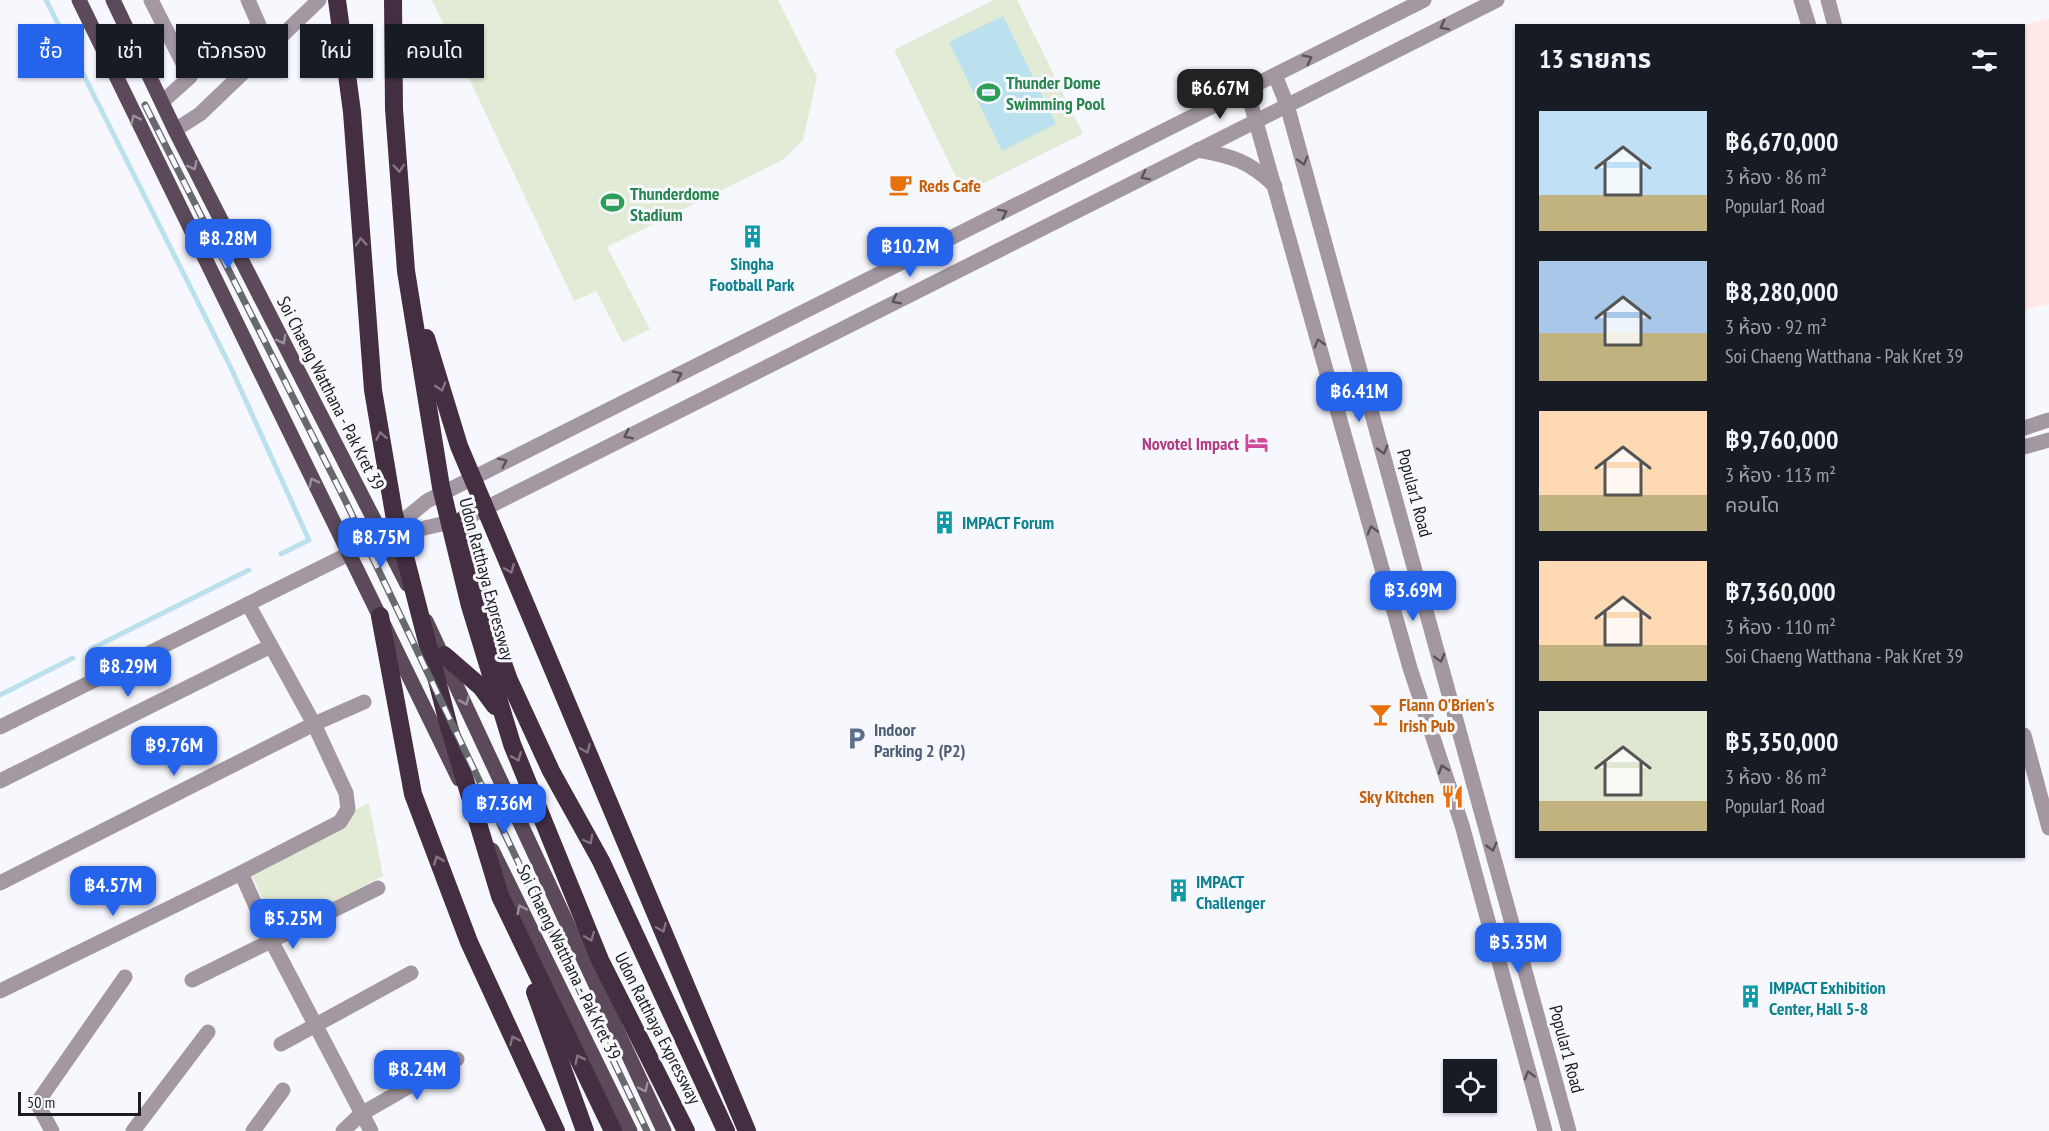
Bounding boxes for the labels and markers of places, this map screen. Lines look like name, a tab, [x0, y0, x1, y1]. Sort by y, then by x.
pin: ฿6.67M	[1171, 69, 1269, 120]
place label: Thunder Dome Swimming Pool	[1006, 71, 1105, 115]
sports icon: Thunder Dome Swimming Pool	[975, 79, 1001, 105]
cafe icon: Reds Cafe	[888, 172, 914, 198]
place label: Reds Cafe	[919, 174, 981, 197]
place label: Thunderdome Stadium	[630, 182, 720, 226]
sports icon: Thunderdome Stadium	[599, 190, 625, 216]
pin: ฿8.28M	[179, 219, 277, 270]
building icon: Singha Football Park	[739, 224, 765, 250]
pin: ฿10.2M	[861, 227, 959, 278]
place label: Singha Football Park	[710, 252, 795, 296]
pin: ฿6.41M	[1310, 372, 1408, 423]
hotel icon: Novotel Impact	[1244, 430, 1270, 456]
place label: Novotel Impact	[1142, 432, 1240, 455]
building icon: IMPACT Forum	[931, 509, 957, 535]
place label: IMPACT Forum	[962, 511, 1054, 534]
pin: ฿8.75M	[332, 518, 430, 569]
pin: ฿3.69M	[1364, 571, 1462, 622]
pin: ฿8.29M	[79, 647, 177, 698]
place label: Flann O'Brien's Irish Pub	[1399, 693, 1494, 737]
bar icon: Flann O'Brien's Irish Pub	[1368, 701, 1394, 727]
place label: Indoor Parking 2 (P2)	[874, 718, 966, 762]
pin: ฿9.76M	[125, 726, 223, 777]
parking icon: Indoor Parking 2 (P2)	[843, 726, 869, 752]
restaurant icon: Sky Kitchen	[1439, 783, 1465, 809]
pin: ฿7.36M	[455, 784, 553, 835]
place label: Sky Kitchen	[1359, 785, 1434, 808]
pin: ฿4.57M	[64, 866, 162, 917]
place label: IMPACT Challenger	[1196, 870, 1266, 914]
building icon: IMPACT Challenger	[1165, 878, 1191, 904]
pin: ฿5.25M	[244, 899, 342, 950]
pin: ฿5.35M	[1469, 923, 1567, 974]
place label: IMPACT Exhibition Center, Hall 5-8	[1769, 976, 1886, 1020]
building icon: IMPACT Exhibition Center, Hall 5-8	[1738, 984, 1764, 1010]
pin: ฿8.24M	[368, 1050, 466, 1101]

